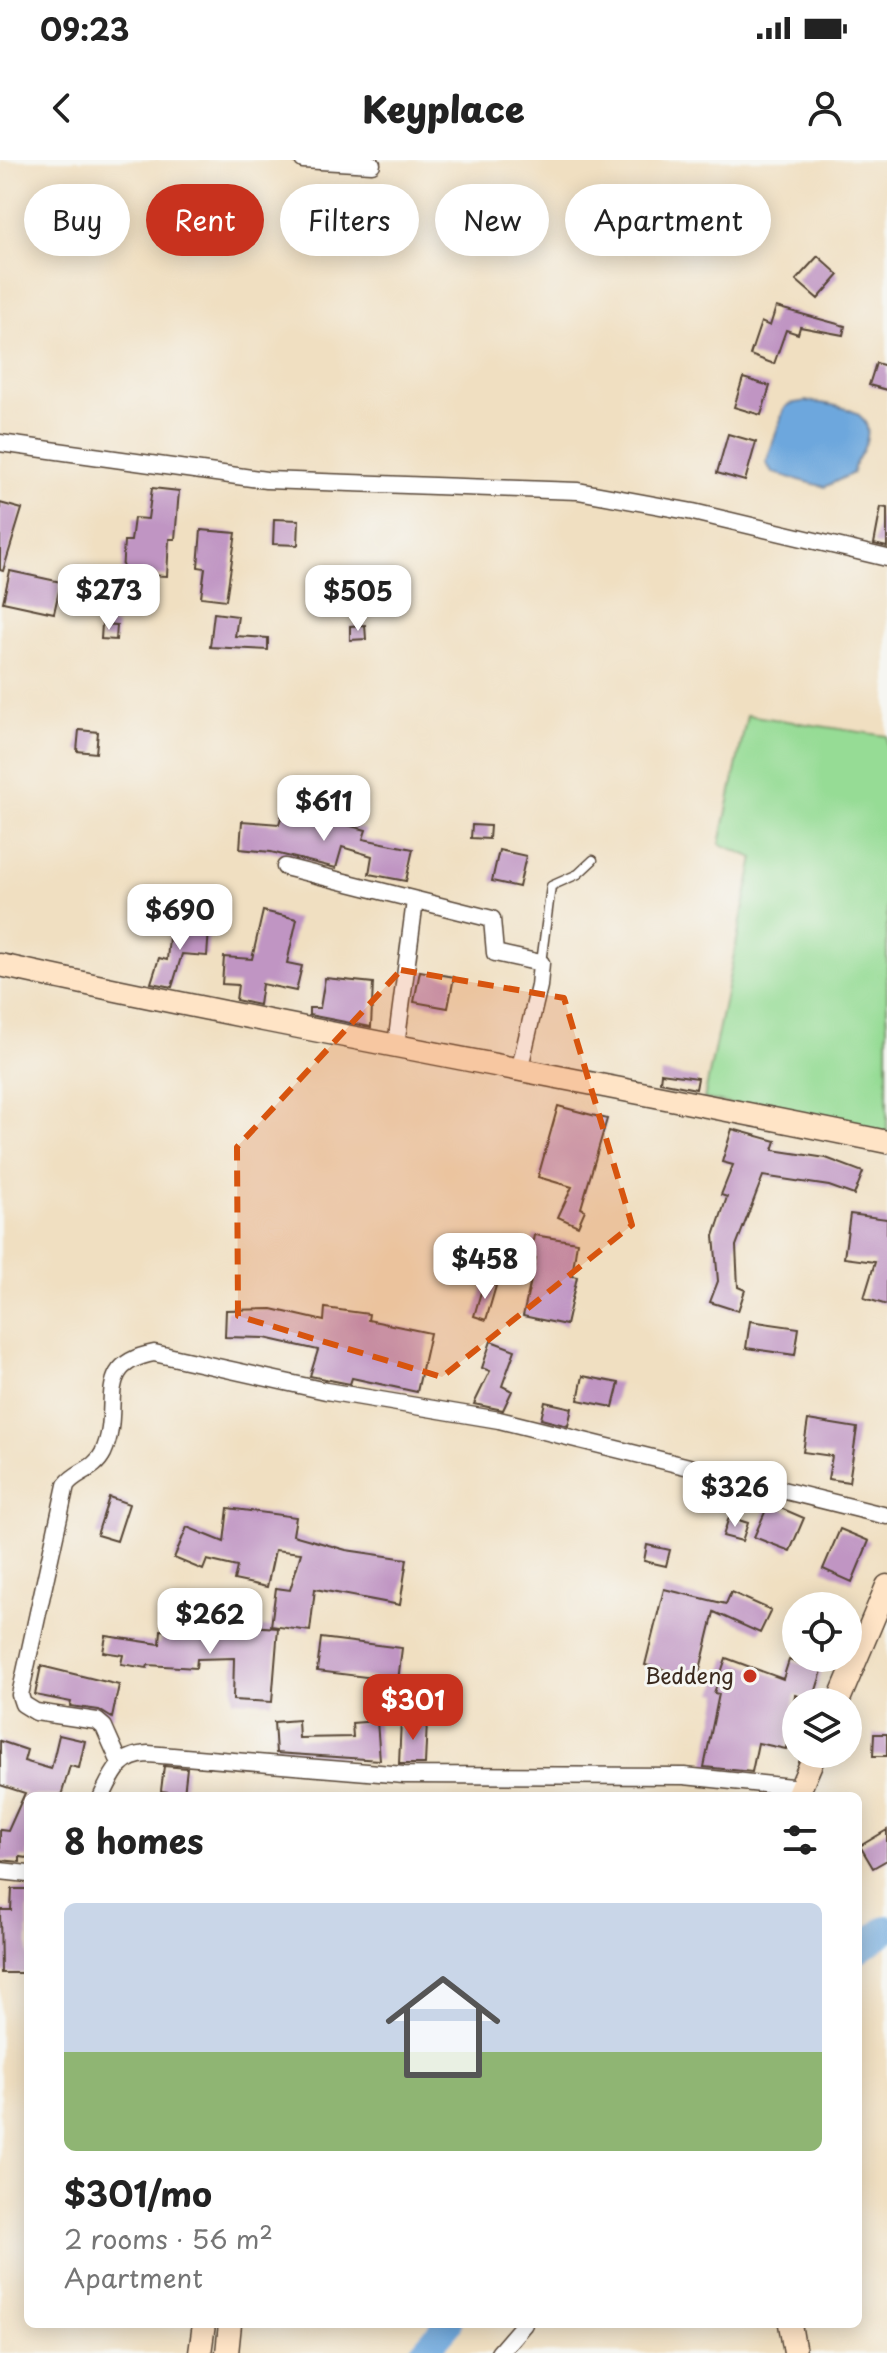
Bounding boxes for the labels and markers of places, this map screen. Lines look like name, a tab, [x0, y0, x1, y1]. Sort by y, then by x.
pin: $273	[62, 564, 156, 632]
pin: $505	[311, 565, 405, 633]
pin: $611	[277, 775, 371, 843]
pin: $690	[133, 884, 227, 952]
pin: $458	[438, 1233, 532, 1301]
pin: $326	[688, 1461, 782, 1529]
pin: $262	[163, 1588, 257, 1656]
place label: Beddeng	[645, 1658, 734, 1691]
marker: Beddeng	[741, 1667, 759, 1685]
pin: $301	[366, 1674, 460, 1742]

